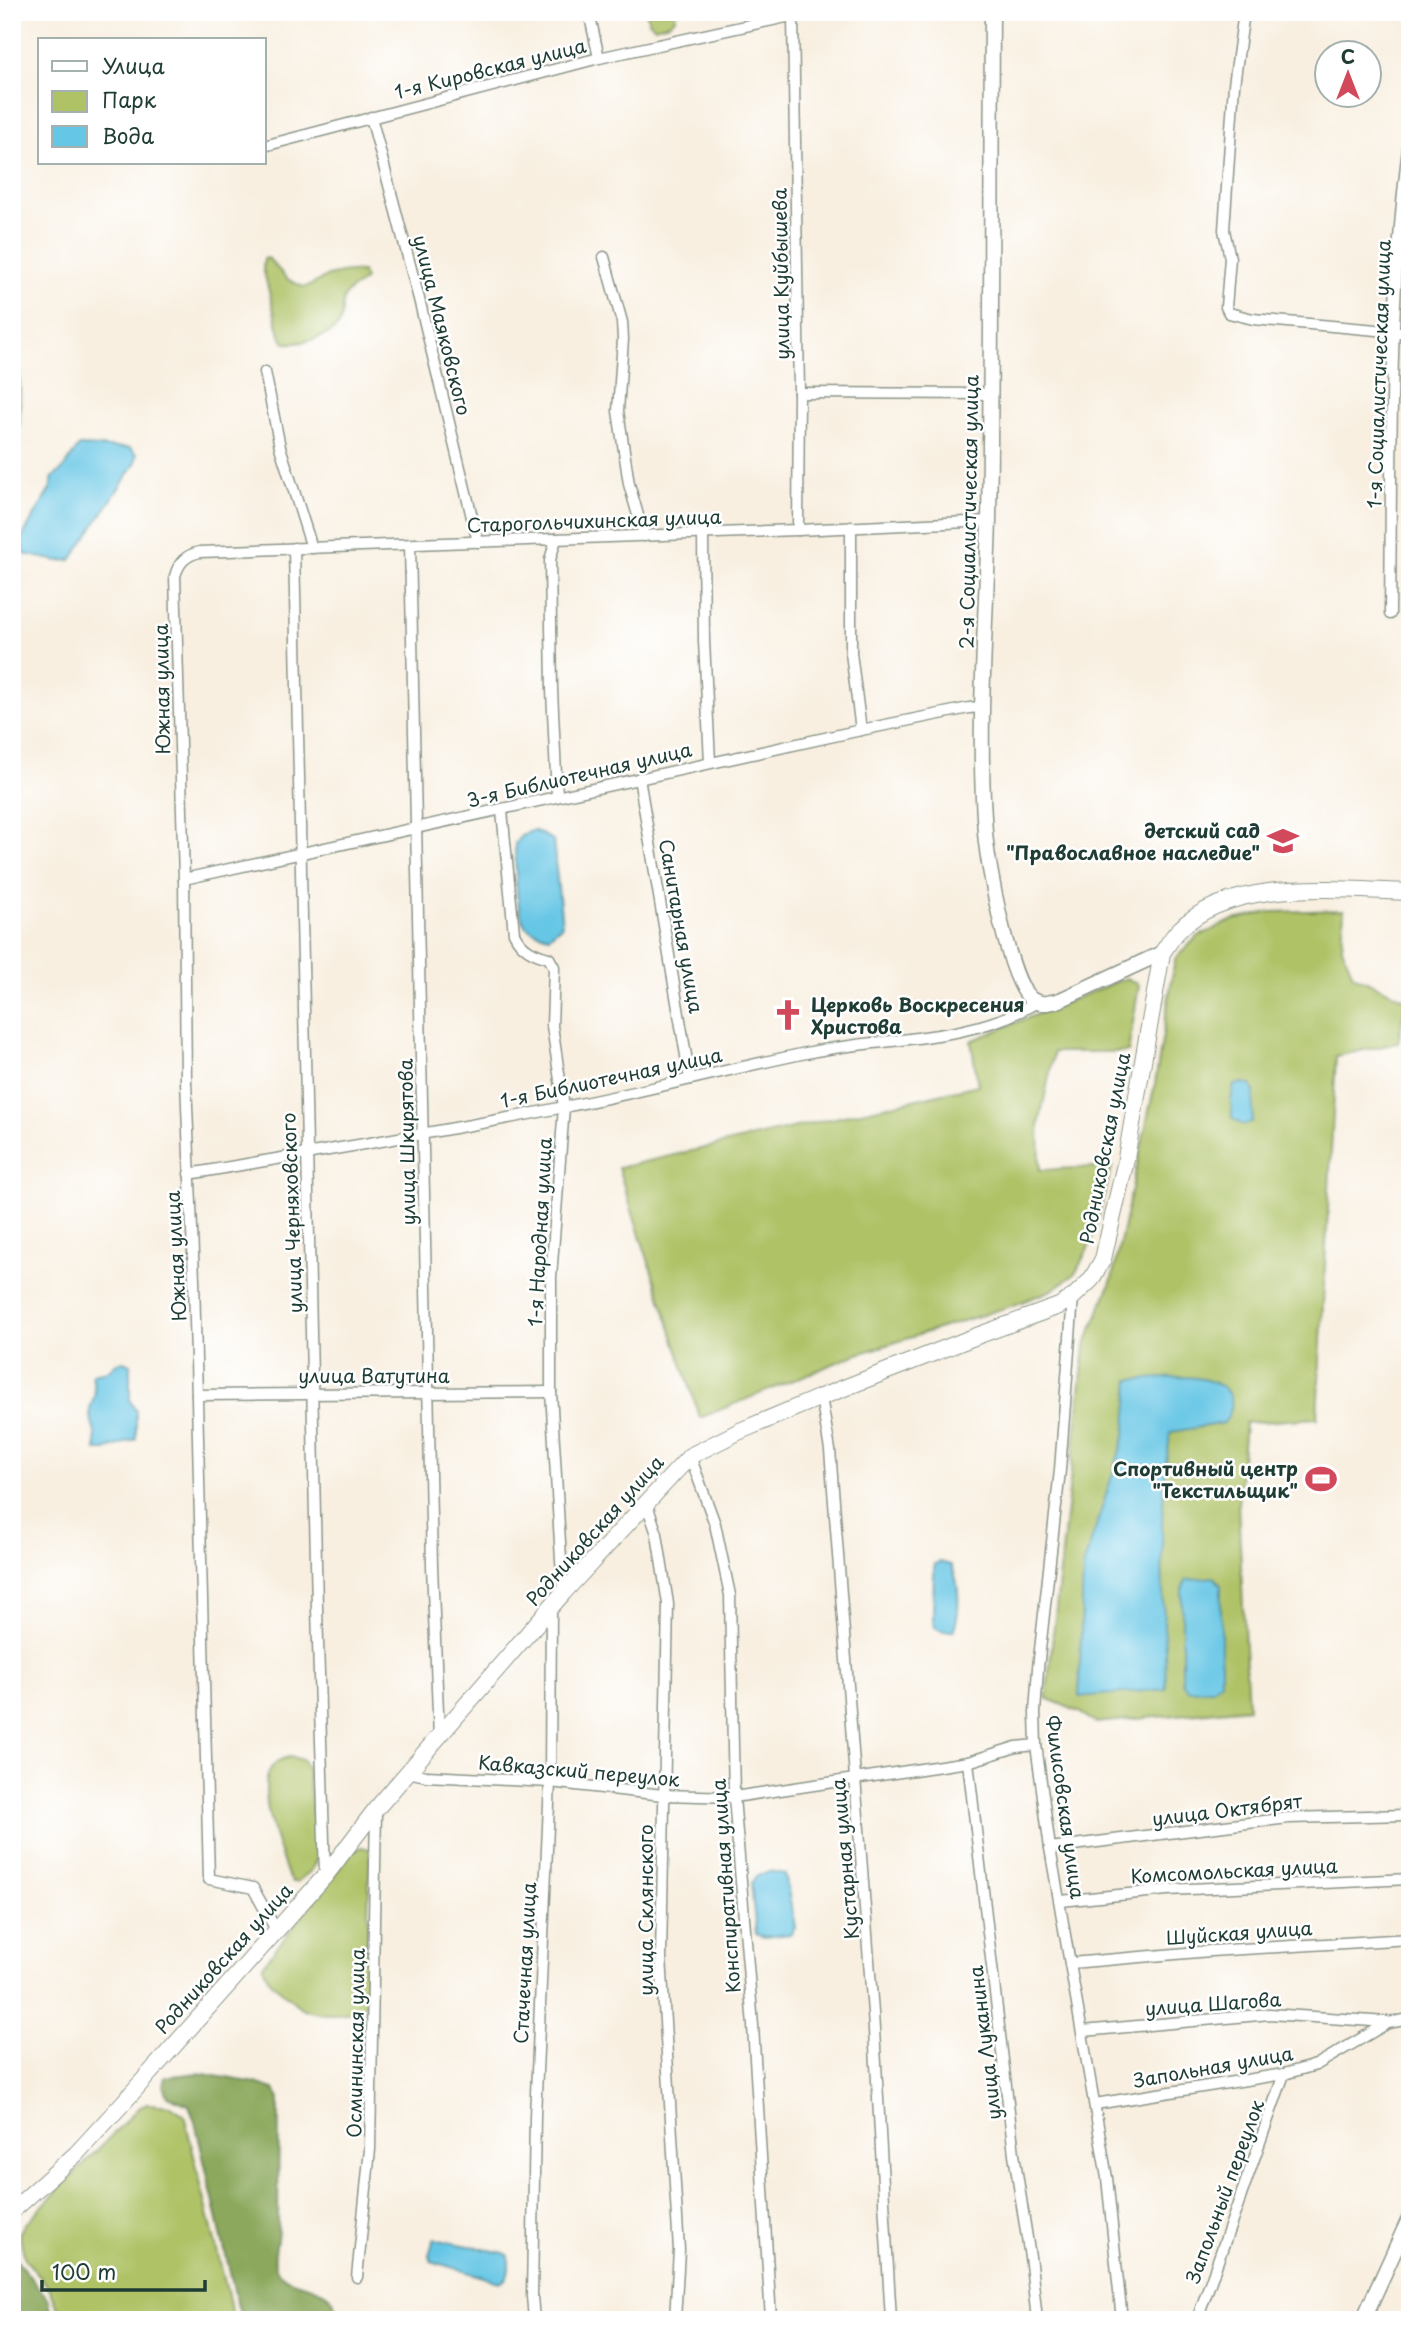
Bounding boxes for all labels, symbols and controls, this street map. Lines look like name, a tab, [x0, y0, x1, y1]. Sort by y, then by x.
street label: 1-я Кировская улица	[391, 31, 589, 105]
legend	[38, 38, 266, 164]
north arrow	[1314, 38, 1384, 108]
text: С	[1341, 42, 1355, 70]
text: Улица	[102, 49, 165, 81]
text: Парк	[102, 83, 157, 115]
text: Вода	[102, 119, 154, 151]
street label: улица Куйбышева	[764, 188, 795, 360]
street label: улица Маяковского	[407, 232, 479, 418]
street label: 1-я Социалистическая улица	[1359, 239, 1397, 509]
street label: 2-я Социалистическая улица	[952, 375, 984, 649]
street label: Старогольчихинская улица	[466, 502, 722, 538]
street label: Южная улица	[146, 623, 176, 755]
street label: 3-я Библиотечная улица	[464, 734, 694, 814]
place label: детский сад "Православное наследие"	[1006, 816, 1260, 866]
school or university icon: детский сад "Православное наследие"	[1266, 824, 1300, 858]
street label: Санитарная улица	[653, 837, 711, 1015]
place label: Церковь Воскресения Христова	[811, 990, 1025, 1040]
church icon: Церковь Воскресения Христова	[771, 998, 805, 1032]
street label: 1-я Библиотечная улица	[497, 1040, 725, 1114]
street label: Родниковская улица	[1072, 1050, 1136, 1246]
street label: улица Шкирятова	[391, 1058, 421, 1226]
street label: улица Черняховского	[274, 1112, 308, 1314]
street label: 1-я Народная улица	[520, 1137, 558, 1327]
street label: Южная улица	[158, 1190, 192, 1322]
street label: улица Ватутина	[298, 1361, 450, 1389]
street label: Родниковская улица	[519, 1448, 669, 1612]
place label: Спортивный центр "Текстильщик"	[1113, 1454, 1298, 1504]
sports icon: Спортивный центр "Текстильщик"	[1304, 1462, 1338, 1496]
street label: Филисовская улица	[1039, 1714, 1093, 1901]
street label: Кавказский переулок	[477, 1747, 682, 1793]
street label: Кустарная улица	[823, 1777, 865, 1941]
street label: Конспиративная улица	[704, 1778, 746, 1994]
street label: улица Октябрят	[1150, 1786, 1304, 1832]
street label: улица Склянского	[631, 1824, 659, 1996]
street label: Комсомольская улица	[1130, 1851, 1338, 1889]
street label: Родниковская улица	[148, 1876, 298, 2040]
street label: Стачечная улица	[506, 1881, 542, 2044]
street label: Шуйская улица	[1165, 1913, 1313, 1951]
street label: Осмининская улица	[339, 1948, 371, 2138]
street label: улица Луканина	[961, 1964, 1007, 2122]
street label: улица Шагова	[1144, 1984, 1282, 2022]
street label: Запольная улица	[1131, 2038, 1295, 2094]
street label: Запольный переулок	[1178, 2095, 1270, 2287]
scale bar	[42, 2248, 205, 2292]
text: 100 m	[52, 2255, 116, 2287]

